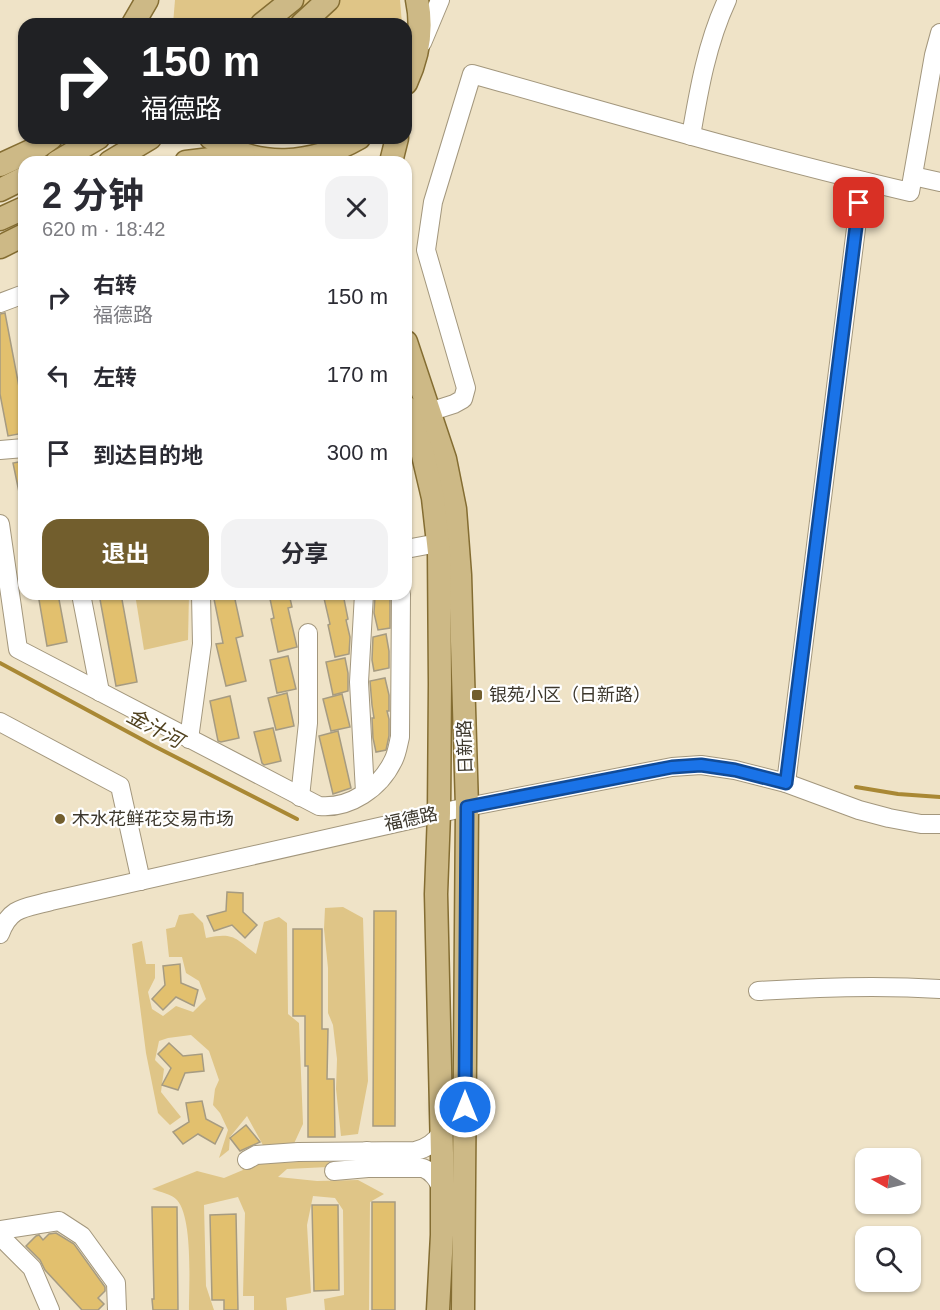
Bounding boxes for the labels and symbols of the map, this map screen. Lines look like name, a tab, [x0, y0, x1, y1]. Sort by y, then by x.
pin	[833, 177, 884, 228]
place label: 银苑小区（日新路）	[489, 685, 651, 705]
marker: 银苑小区（日新路）	[470, 688, 484, 702]
water label: 金汁河	[123, 704, 190, 754]
street label: 日新路	[454, 720, 476, 774]
street label: 福德路	[383, 804, 439, 834]
place label: 木水花鲜花交易市场	[72, 809, 234, 829]
marker: 木水花鲜花交易市场	[53, 812, 67, 826]
position arrow	[433, 1075, 497, 1139]
north arrow	[855, 1148, 921, 1214]

